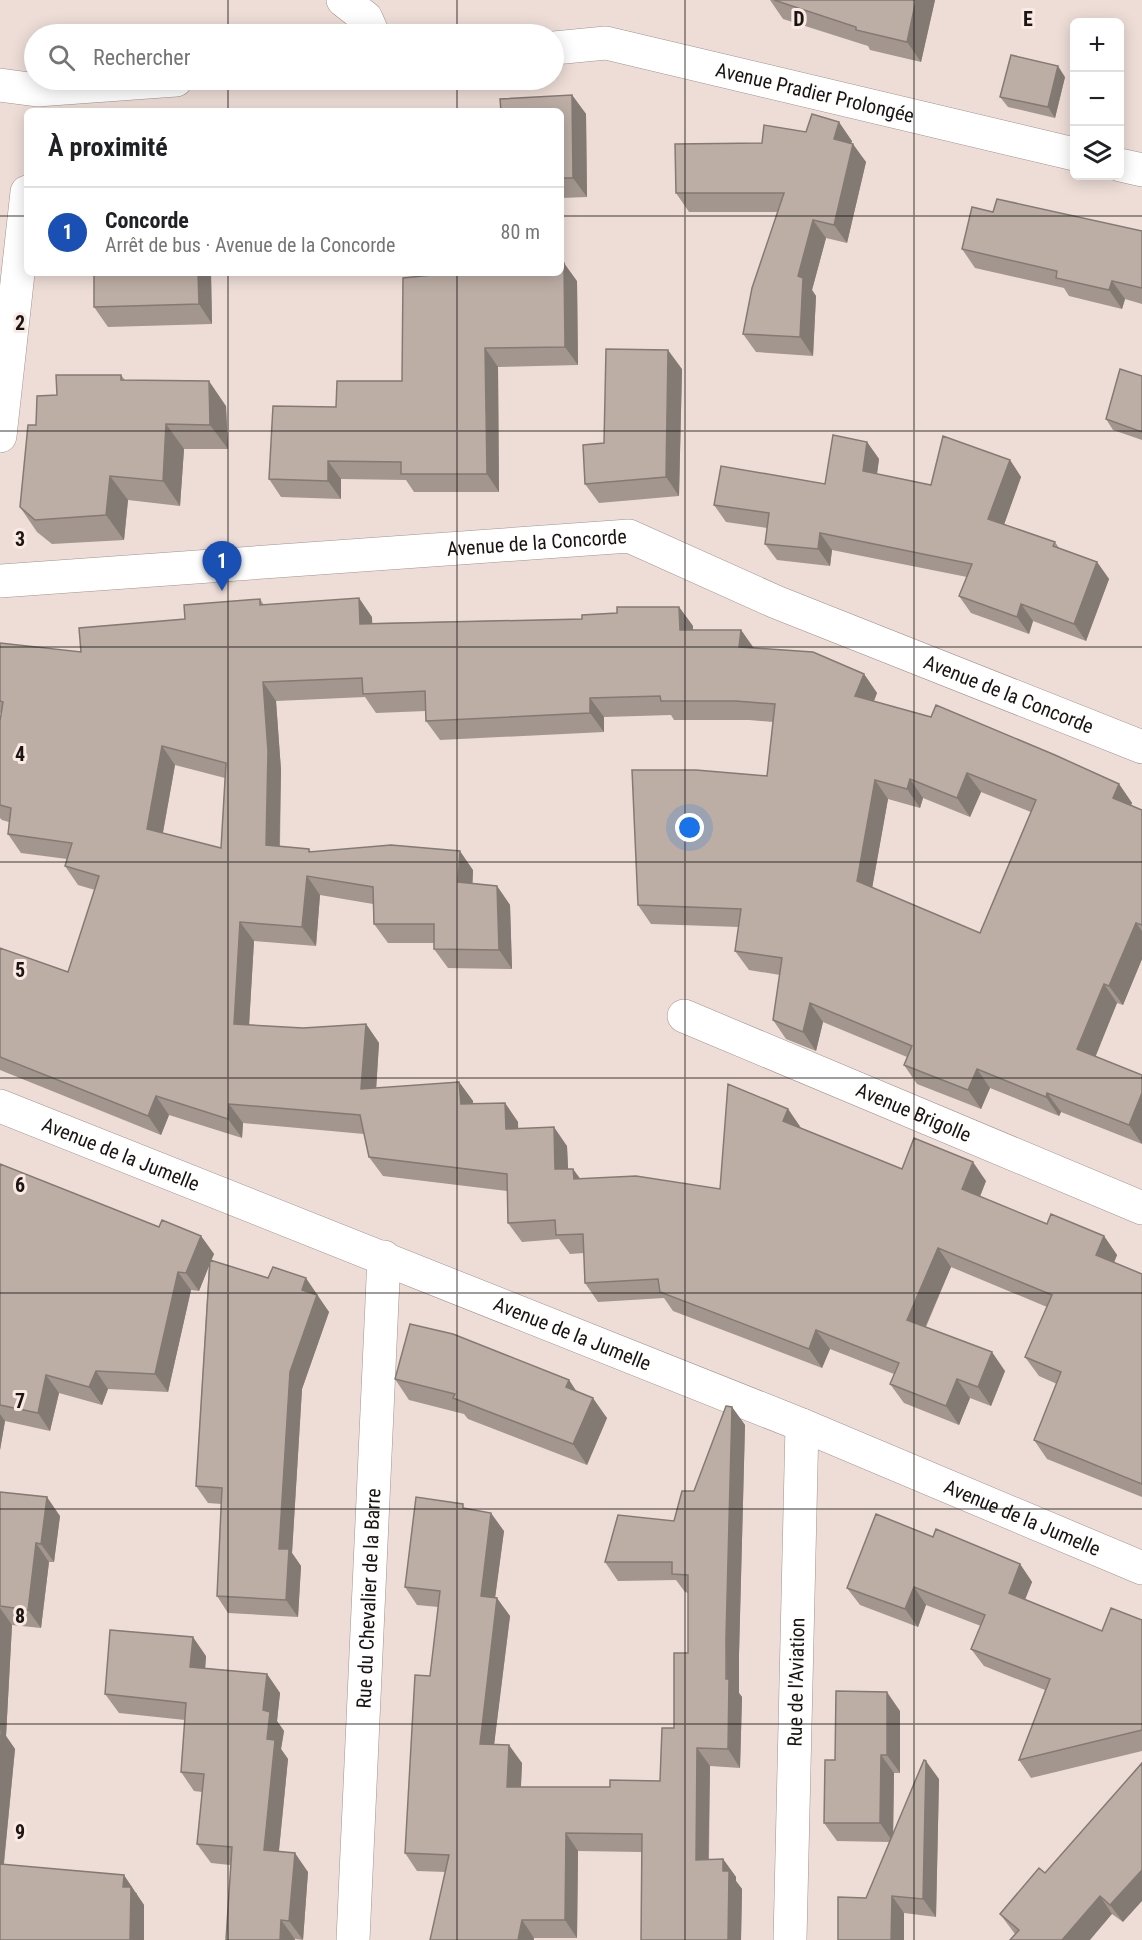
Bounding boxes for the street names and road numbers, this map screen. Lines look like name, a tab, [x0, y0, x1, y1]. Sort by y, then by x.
street label: Avenue Pradier Prolongée	[713, 57, 917, 128]
street label: Avenue de la Concorde	[446, 524, 627, 561]
street label: Avenue de la Concorde	[920, 650, 1097, 739]
street label: Avenue Brigolle	[853, 1078, 975, 1147]
street label: Avenue de la Jumelle	[39, 1112, 203, 1196]
street label: Avenue de la Jumelle	[490, 1292, 655, 1376]
street label: Avenue de la Jumelle	[940, 1474, 1104, 1561]
street label: Rue du Chevalier de la Barre	[352, 1488, 385, 1709]
street label: Rue de l'Aviation	[783, 1617, 810, 1747]

